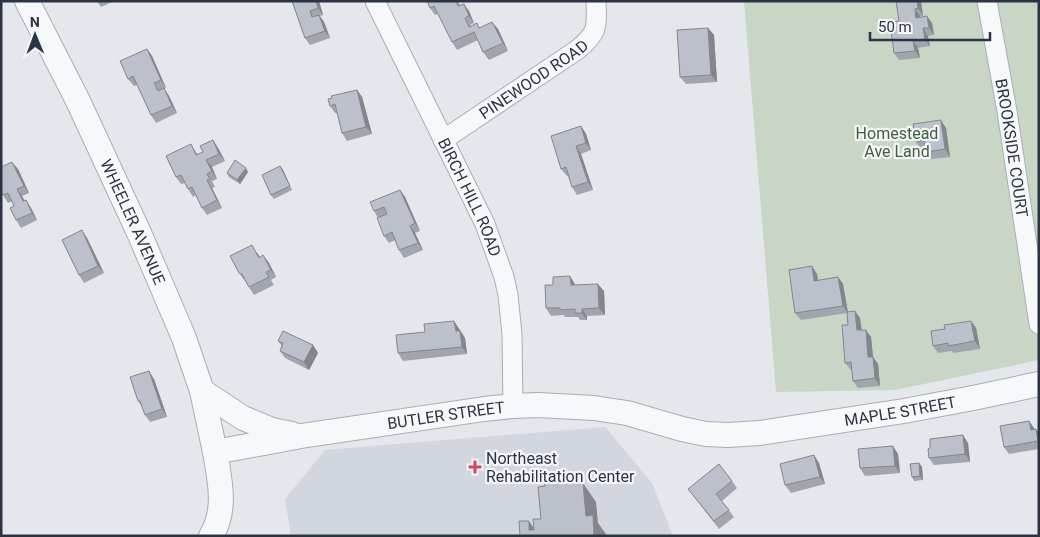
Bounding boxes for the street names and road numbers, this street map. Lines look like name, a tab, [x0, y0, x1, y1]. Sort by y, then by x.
street label: PINEWOOD ROAD	[475, 35, 592, 123]
street label: BROOKSIDE COURT	[992, 77, 1032, 219]
street label: BIRCH HILL ROAD	[434, 135, 505, 259]
street label: WHEELER AVENUE	[97, 156, 169, 287]
street label: MAPLE STREET	[843, 392, 958, 430]
street label: BUTLER STREET	[386, 397, 506, 433]

